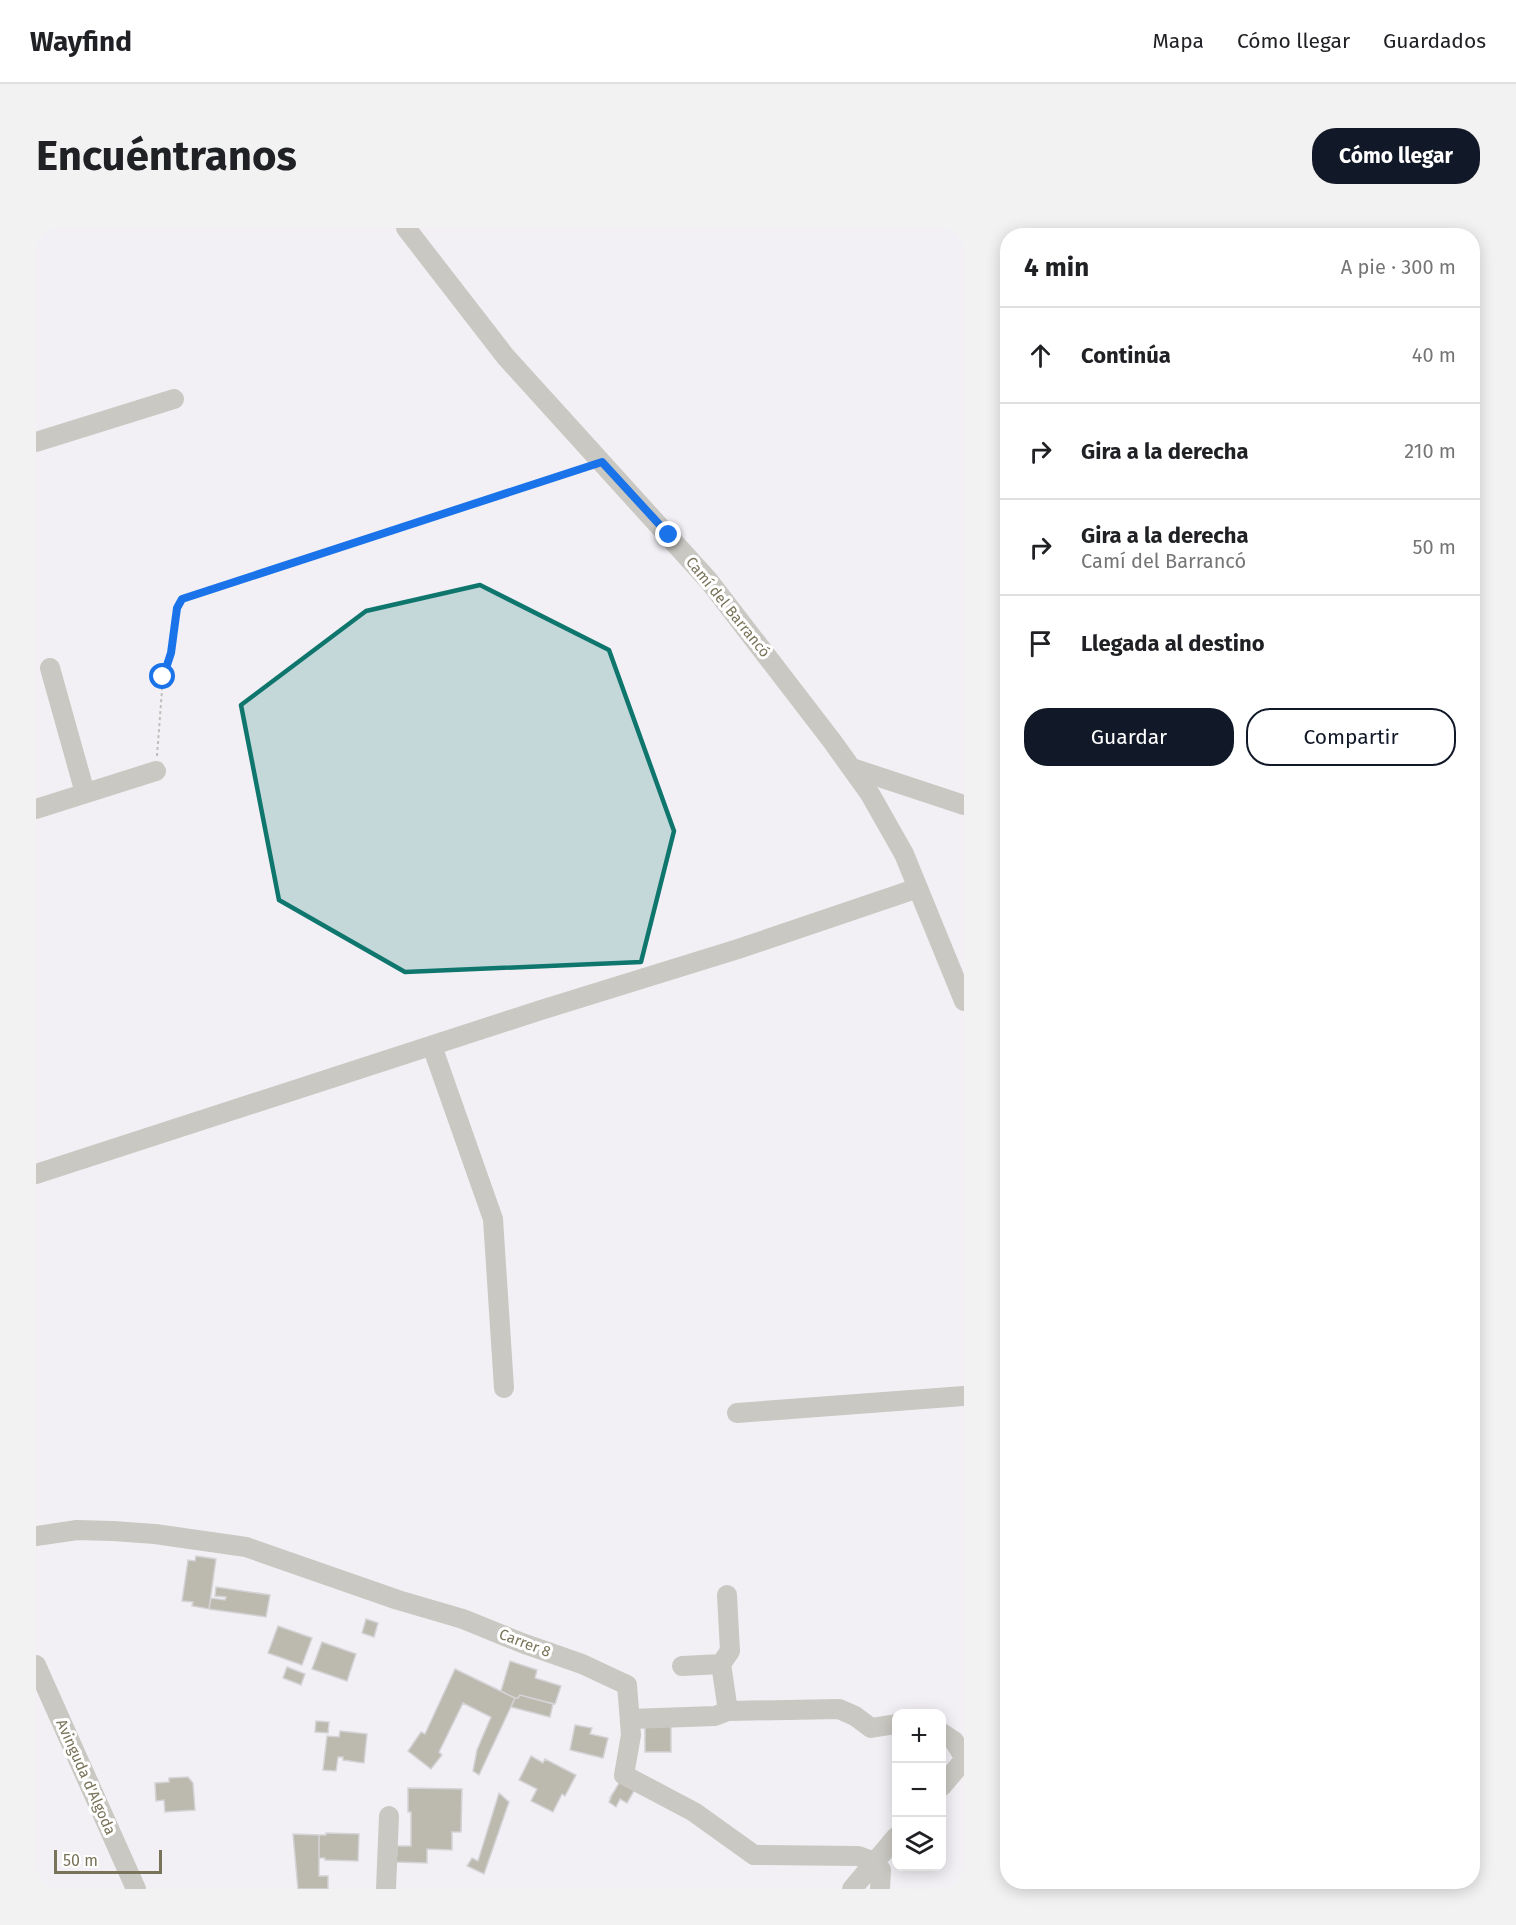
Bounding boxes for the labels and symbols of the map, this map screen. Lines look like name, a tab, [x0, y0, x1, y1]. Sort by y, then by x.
route end	[655, 521, 681, 547]
street label: Camí del Barrancó	[682, 553, 774, 661]
route start	[149, 663, 175, 689]
street label: Carrer 8	[497, 1625, 553, 1661]
street label: Avinguda d'Algoda	[52, 1716, 120, 1838]
scale bar	[54, 1847, 162, 1874]

